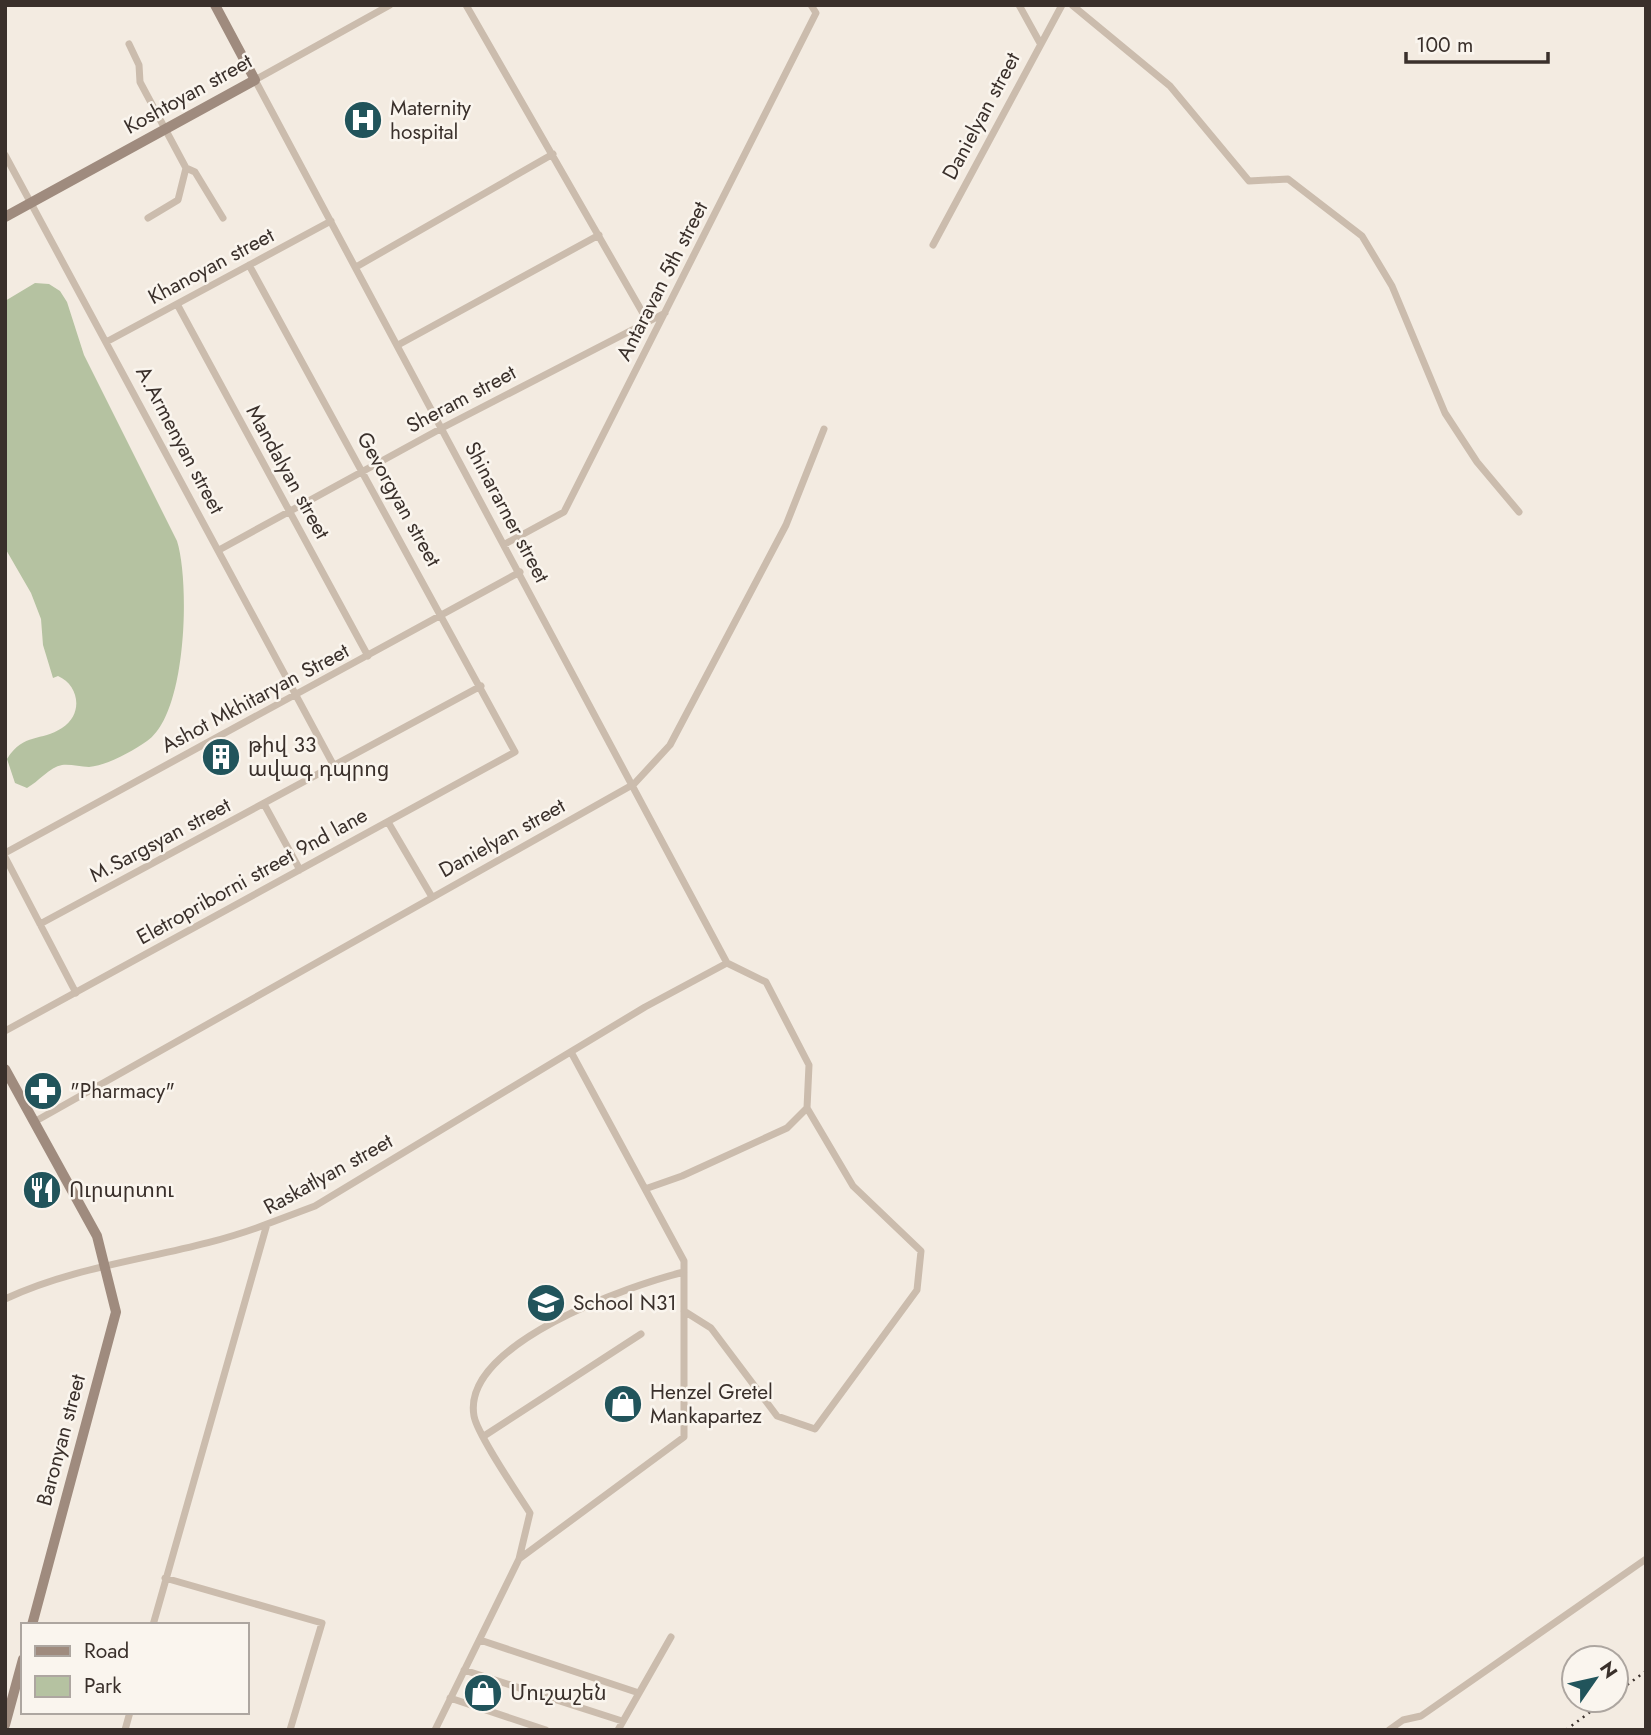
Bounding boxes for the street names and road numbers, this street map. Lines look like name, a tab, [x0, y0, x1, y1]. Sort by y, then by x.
street label: Koshtoyan street	[119, 46, 257, 142]
street label: Danielyan street	[935, 47, 1027, 185]
street label: Antaravan 5th street	[609, 196, 715, 366]
street label: Khanoyan street	[143, 220, 279, 312]
street label: Sheram street	[401, 357, 521, 441]
street label: A.Armenyan street	[128, 361, 232, 519]
street label: Mandalyan street	[239, 400, 337, 544]
street label: Gevorgyan street	[350, 426, 448, 572]
street label: Shinararner street	[457, 436, 557, 588]
street label: Ashot Mkhitaryan Street	[156, 636, 354, 760]
street label: M.Sargsyan street	[84, 790, 236, 890]
street label: Danielyan street	[433, 791, 571, 885]
street label: Eletropriborni street 9nd lane	[131, 800, 373, 952]
street label: Raskatlyan street	[258, 1126, 398, 1222]
street label: Baronyan street	[29, 1371, 93, 1509]

